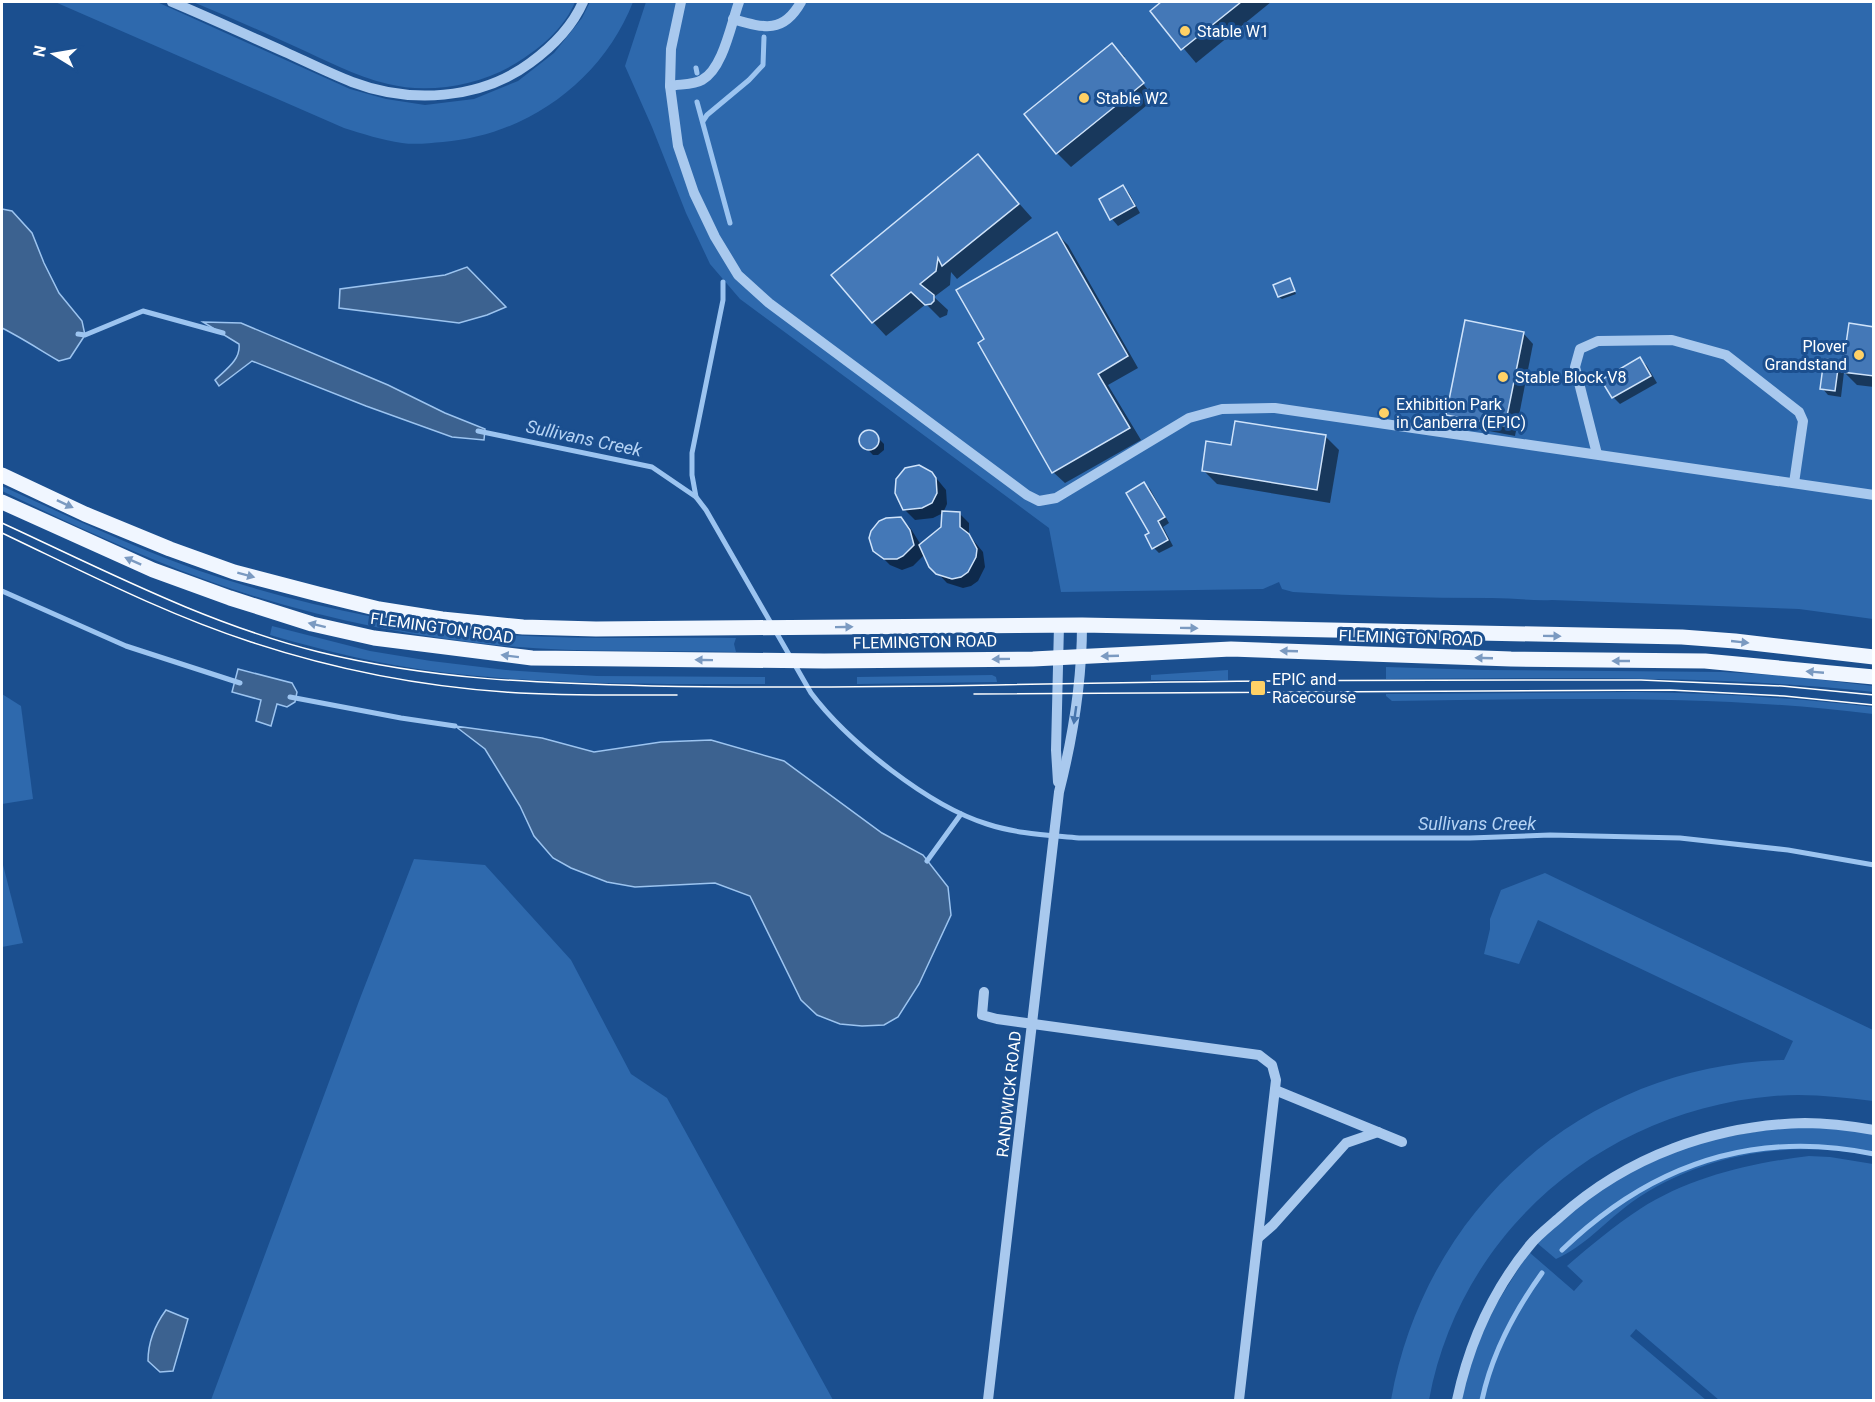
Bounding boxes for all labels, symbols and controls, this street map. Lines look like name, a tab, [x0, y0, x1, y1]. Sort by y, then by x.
place label: Stable W1	[1197, 22, 1269, 41]
north arrow	[24, 24, 84, 84]
marker: Stable W1	[1178, 24, 1192, 38]
text: N	[29, 44, 50, 59]
place label: Stable W2	[1096, 89, 1168, 108]
marker: Stable W2	[1077, 91, 1091, 105]
place label: Plover Grandstand	[1764, 337, 1848, 374]
marker: Plover Grandstand	[1852, 348, 1866, 362]
place label: Stable Block V8	[1515, 368, 1626, 387]
marker: Stable Block V8	[1496, 370, 1510, 384]
place label: Exhibition Park in Canberra (EPIC)	[1396, 395, 1526, 432]
marker: Exhibition Park in Canberra (EPIC)	[1377, 406, 1391, 420]
water label: Sullivans Creek	[524, 415, 645, 461]
one-way arrow	[56, 500, 73, 509]
one-way arrow	[124, 556, 142, 566]
one-way arrow	[237, 571, 255, 581]
street label: FLEMINGTON ROAD	[369, 609, 515, 647]
one-way arrow	[308, 619, 327, 629]
one-way arrow	[834, 622, 853, 632]
one-way arrow	[1180, 623, 1199, 632]
street label: FLEMINGTON ROAD	[1338, 626, 1484, 650]
street label: FLEMINGTON ROAD	[853, 631, 997, 653]
one-way arrow	[1543, 631, 1562, 641]
one-way arrow	[1731, 637, 1750, 647]
one-way arrow	[1279, 647, 1298, 656]
one-way arrow	[500, 651, 519, 660]
one-way arrow	[1100, 651, 1119, 660]
one-way arrow	[991, 654, 1010, 664]
one-way arrow	[1474, 654, 1493, 663]
one-way arrow	[695, 655, 714, 665]
one-way arrow	[1611, 656, 1630, 666]
one-way arrow	[1806, 667, 1825, 677]
place label: EPIC and Racecourse	[1272, 670, 1356, 707]
marker: EPIC and Racecourse	[1249, 679, 1267, 697]
one-way arrow	[1070, 705, 1079, 724]
water label: Sullivans Creek	[1418, 813, 1537, 834]
street label: RANDWICK ROAD	[993, 1030, 1025, 1158]

